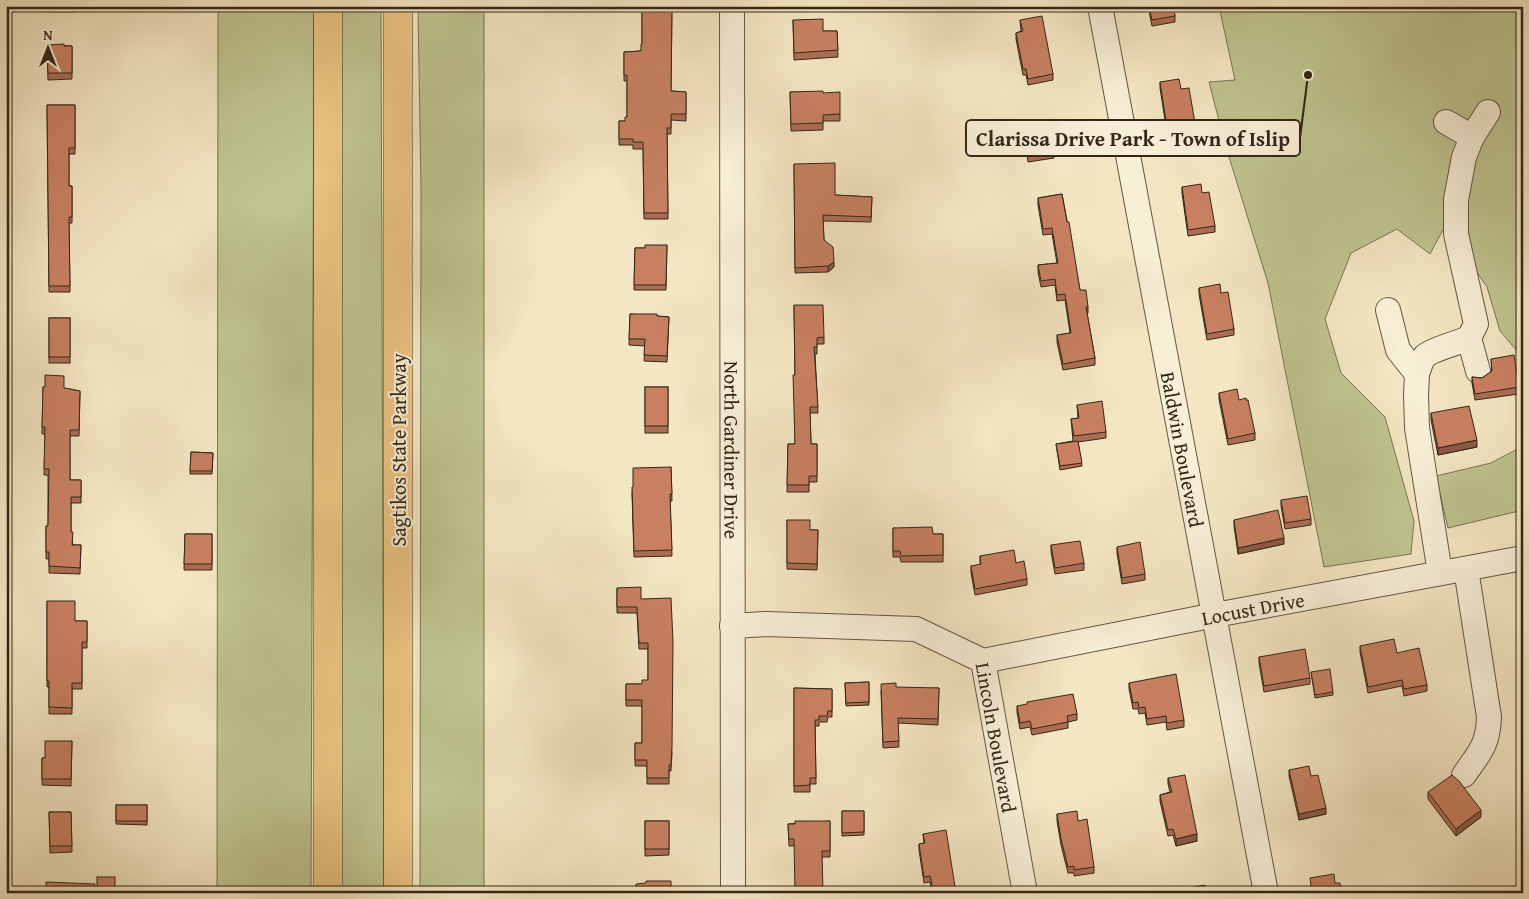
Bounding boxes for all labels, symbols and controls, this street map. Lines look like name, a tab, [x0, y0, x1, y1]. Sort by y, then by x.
north arrow	[22, 22, 72, 72]
text: N	[43, 25, 53, 45]
callout: Clarissa Drive Park - Town of Islip	[966, 120, 1300, 156]
text: Clarissa Drive Park - Town of Islip	[976, 123, 1290, 154]
street label: Sagtikos State Parkway	[384, 353, 413, 547]
street label: North Gardiner Drive	[718, 361, 747, 539]
street label: Baldwin Boulevard	[1154, 369, 1212, 530]
street label: Locust Drive	[1199, 584, 1307, 632]
street label: Lincoln Boulevard	[969, 660, 1025, 815]

